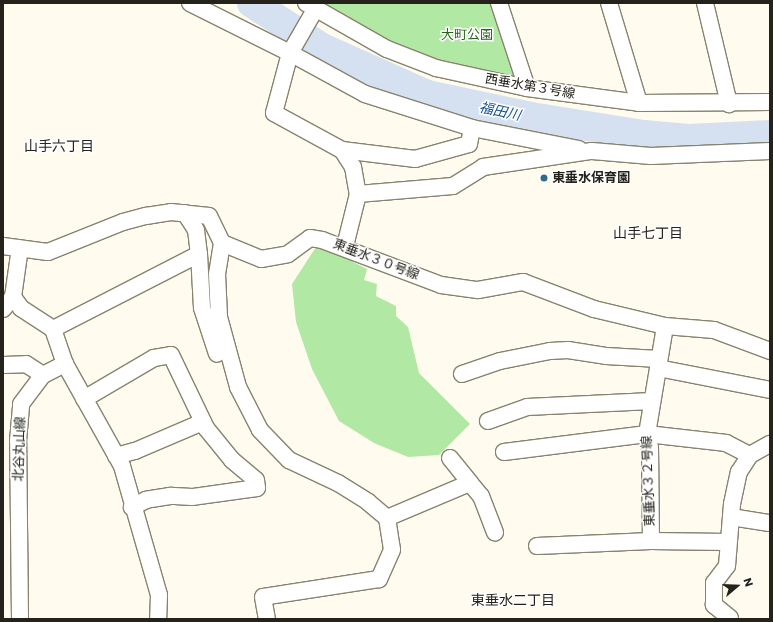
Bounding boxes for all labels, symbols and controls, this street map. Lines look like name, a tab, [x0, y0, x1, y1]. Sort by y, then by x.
park label: 大町公園	[441, 27, 493, 43]
street label: 西垂水第３号線	[484, 71, 576, 103]
water label: 福田川	[478, 98, 522, 124]
district label: 山手六丁目	[24, 138, 94, 154]
place label: 東垂水保育園	[552, 170, 630, 186]
marker: 東垂水保育園	[539, 173, 549, 183]
district label: 山手七丁目	[613, 225, 683, 241]
street label: 東垂水３０号線	[331, 236, 421, 284]
street label: 北谷丸山線	[11, 416, 29, 482]
street label: 東垂水３２号線	[640, 435, 658, 527]
north arrow	[717, 566, 757, 606]
text: N	[739, 576, 757, 589]
district label: 東垂水二丁目	[471, 592, 555, 608]

